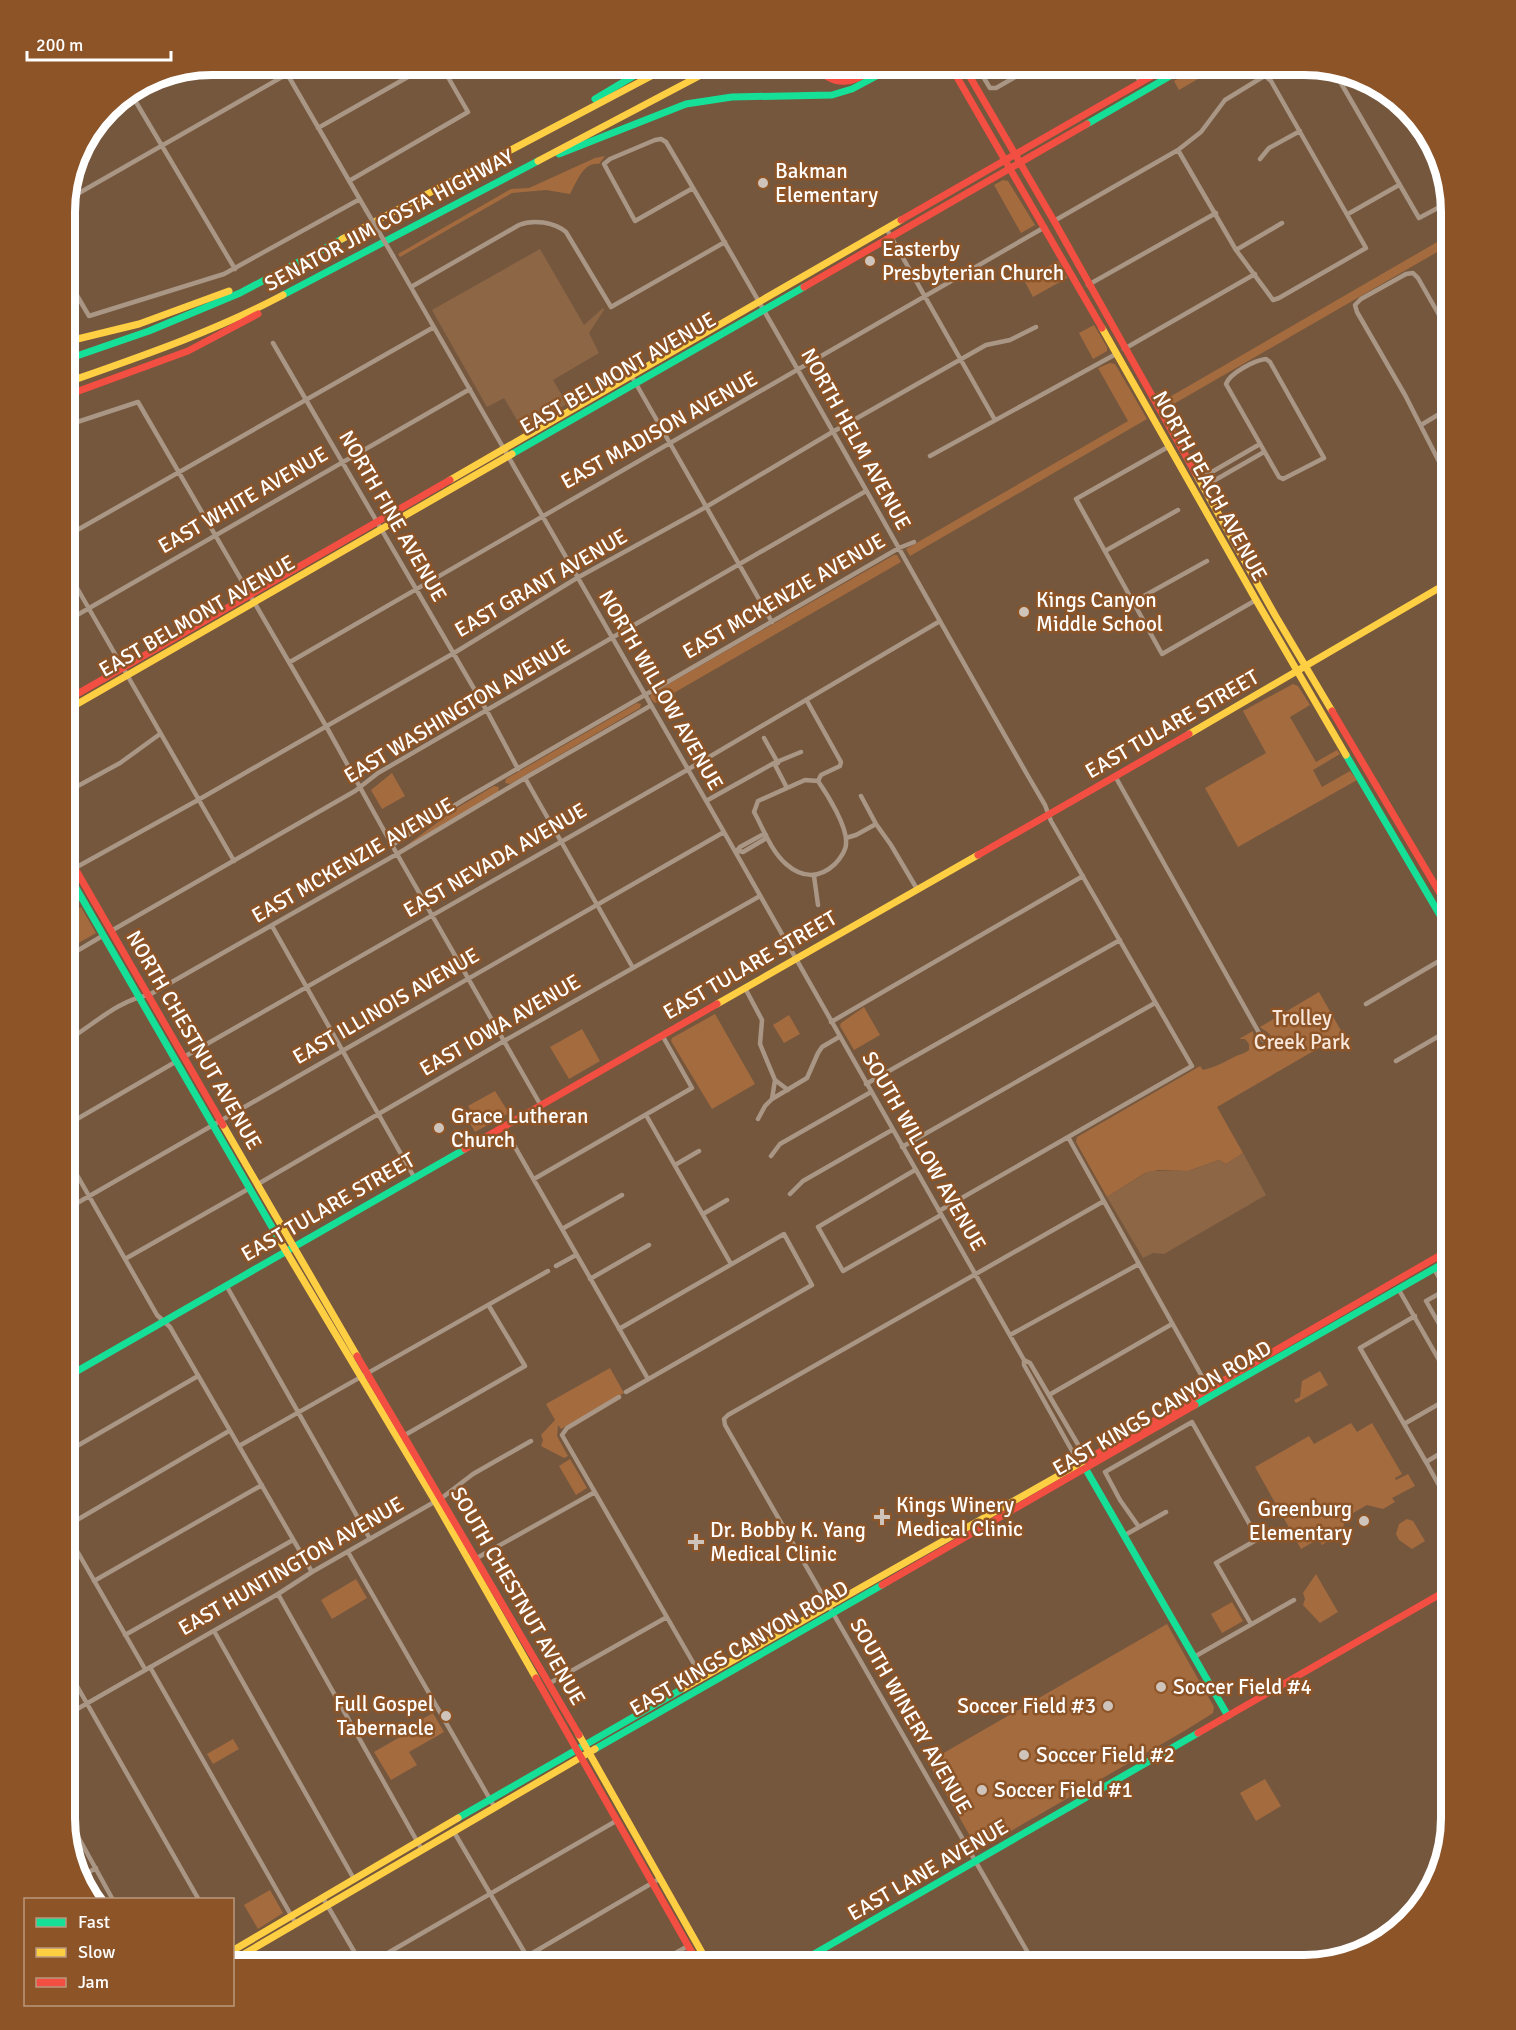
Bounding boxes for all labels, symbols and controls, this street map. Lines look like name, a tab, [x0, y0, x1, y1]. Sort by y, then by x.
scale bar	[27, 24, 171, 62]
text: 200 m	[36, 34, 83, 56]
street label: SENATOR JIM COSTA HIGHWAY	[260, 143, 519, 297]
place label: Bakman Elementary	[775, 158, 878, 208]
marker: Bakman Elementary	[756, 176, 770, 190]
place label: Easterby Presbyterian Church	[882, 236, 1064, 286]
marker: Easterby Presbyterian Church	[863, 254, 877, 268]
street label: EAST BELMONT AVENUE	[515, 306, 721, 440]
street label: NORTH HELM AVENUE	[795, 344, 917, 534]
street label: EAST MADISON AVENUE	[556, 365, 762, 495]
street label: NORTH PEACH AVENUE	[1147, 386, 1273, 586]
street label: NORTH FINE AVENUE	[333, 426, 453, 606]
street label: EAST WHITE AVENUE	[153, 441, 333, 559]
street label: EAST GRANT AVENUE	[450, 523, 632, 643]
street label: EAST MCKENZIE AVENUE	[678, 527, 890, 665]
street label: EAST BELMONT AVENUE	[94, 549, 300, 683]
street label: NORTH WILLOW AVENUE	[593, 585, 729, 795]
place label: Kings Canyon Middle School	[1036, 587, 1163, 637]
marker: Kings Canyon Middle School	[1017, 605, 1031, 619]
street label: EAST WASHINGTON AVENUE	[339, 633, 575, 789]
street label: EAST TULARE STREET	[1081, 663, 1264, 784]
street label: EAST MCKENZIE AVENUE	[247, 791, 459, 929]
street label: EAST NEVADA AVENUE	[399, 797, 591, 923]
street label: EAST TULARE STREET	[659, 904, 842, 1025]
street label: NORTH CHESTNUT AVENUE	[121, 926, 267, 1154]
street label: EAST ILLINOIS AVENUE	[288, 942, 484, 1070]
street label: EAST IOWA AVENUE	[415, 968, 585, 1082]
park label: Trolley Creek Park	[1254, 1005, 1351, 1055]
street label: SOUTH WILLOW AVENUE	[856, 1047, 992, 1255]
place label: Grace Lutheran Church	[451, 1103, 588, 1153]
marker: Grace Lutheran Church	[432, 1121, 446, 1135]
street label: EAST TULARE STREET	[237, 1146, 420, 1267]
street label: EAST KINGS CANYON ROAD	[1048, 1335, 1276, 1481]
street label: SOUTH CHESTNUT AVENUE	[445, 1482, 591, 1710]
street label: EAST HUNTINGTON AVENUE	[174, 1491, 408, 1641]
place label: Kings Winery Medical Clinic	[896, 1492, 1023, 1542]
place label: Greenburg Elementary	[1249, 1496, 1352, 1546]
marker: Kings Winery Medical Clinic	[873, 1508, 891, 1526]
marker: Greenburg Elementary	[1357, 1514, 1371, 1528]
place label: Dr. Bobby K. Yang Medical Clinic	[710, 1517, 866, 1567]
marker: Dr. Bobby K. Yang Medical Clinic	[687, 1533, 705, 1551]
street label: EAST KINGS CANYON ROAD	[625, 1575, 853, 1721]
street label: SOUTH WINERY AVENUE	[844, 1613, 978, 1819]
place label: Soccer Field #4	[1173, 1674, 1312, 1700]
marker: Soccer Field #4	[1154, 1680, 1168, 1694]
place label: Full Gospel Tabernacle	[334, 1691, 434, 1741]
place label: Soccer Field #3	[957, 1693, 1096, 1719]
marker: Soccer Field #3	[1101, 1699, 1115, 1713]
marker: Full Gospel Tabernacle	[439, 1709, 453, 1723]
place label: Soccer Field #2	[1036, 1742, 1175, 1768]
marker: Soccer Field #2	[1017, 1748, 1031, 1762]
place label: Soccer Field #1	[994, 1777, 1133, 1803]
marker: Soccer Field #1	[975, 1783, 989, 1797]
street label: EAST LANE AVENUE	[843, 1813, 1013, 1927]
legend	[24, 1898, 234, 2006]
text: Fast	[78, 1911, 110, 1933]
text: Slow	[78, 1941, 115, 1963]
text: Jam	[78, 1971, 109, 1993]

